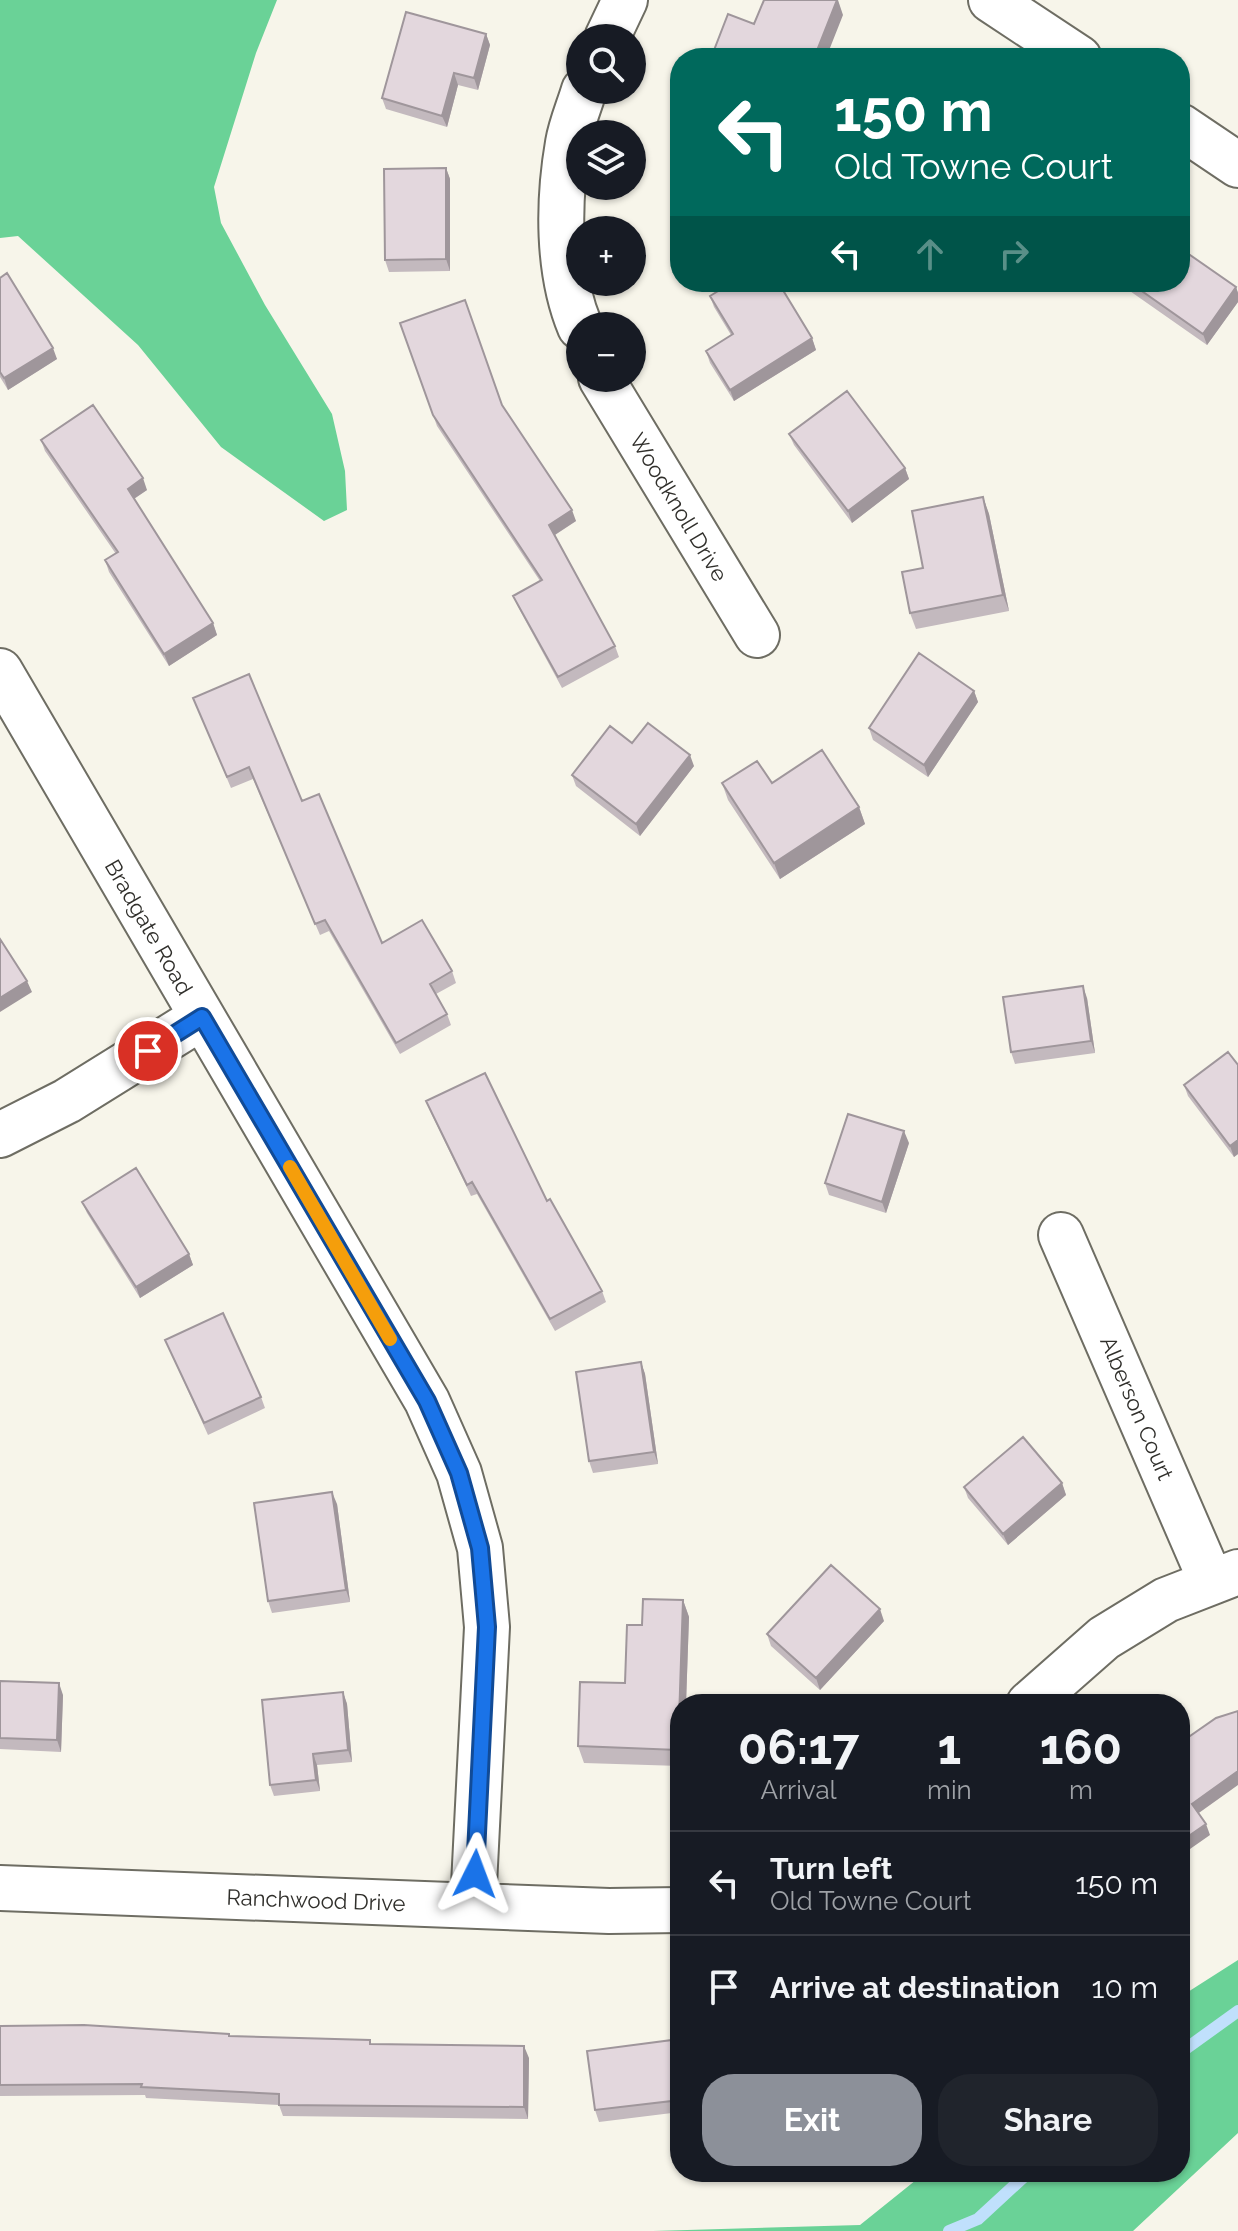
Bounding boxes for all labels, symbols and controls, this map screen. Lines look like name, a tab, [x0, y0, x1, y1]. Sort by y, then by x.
map controls	[566, 24, 646, 392]
button: search	[566, 24, 646, 104]
text: 150 m	[834, 78, 993, 144]
icon: left	[702, 80, 806, 184]
button: layers	[566, 120, 646, 200]
text: Old Towne Court	[834, 145, 1113, 187]
button: +	[566, 216, 646, 296]
icon: left	[824, 232, 868, 276]
icon: ahead	[908, 232, 952, 276]
icon: right	[992, 232, 1036, 276]
button: −	[566, 312, 646, 392]
street label: Woodknoll Drive	[624, 428, 734, 586]
street label: Bradgate Road	[100, 855, 198, 999]
pin	[114, 1017, 182, 1085]
icon: arrive	[126, 1029, 170, 1073]
street label: Alberson Court	[1095, 1332, 1179, 1484]
text: 06:17	[738, 1719, 859, 1775]
text: 1	[938, 1719, 961, 1775]
text: 160	[1040, 1719, 1122, 1775]
text: Arrival	[760, 1775, 837, 1805]
text: min	[927, 1775, 972, 1805]
text: m	[1069, 1775, 1093, 1805]
position arrow	[433, 1832, 517, 1916]
text: Turn left	[770, 1851, 892, 1886]
icon: left	[702, 1861, 746, 1905]
text: 150 m	[1075, 1866, 1158, 1901]
street label: Ranchwood Drive	[226, 1884, 406, 1916]
text: Old Towne Court	[770, 1886, 971, 1916]
icon: arrive	[702, 1965, 746, 2009]
text: Arrive at destination	[770, 1970, 1060, 2005]
text: 10 m	[1092, 1970, 1158, 2005]
button: Exit	[702, 2074, 922, 2166]
button: Share	[938, 2074, 1158, 2166]

